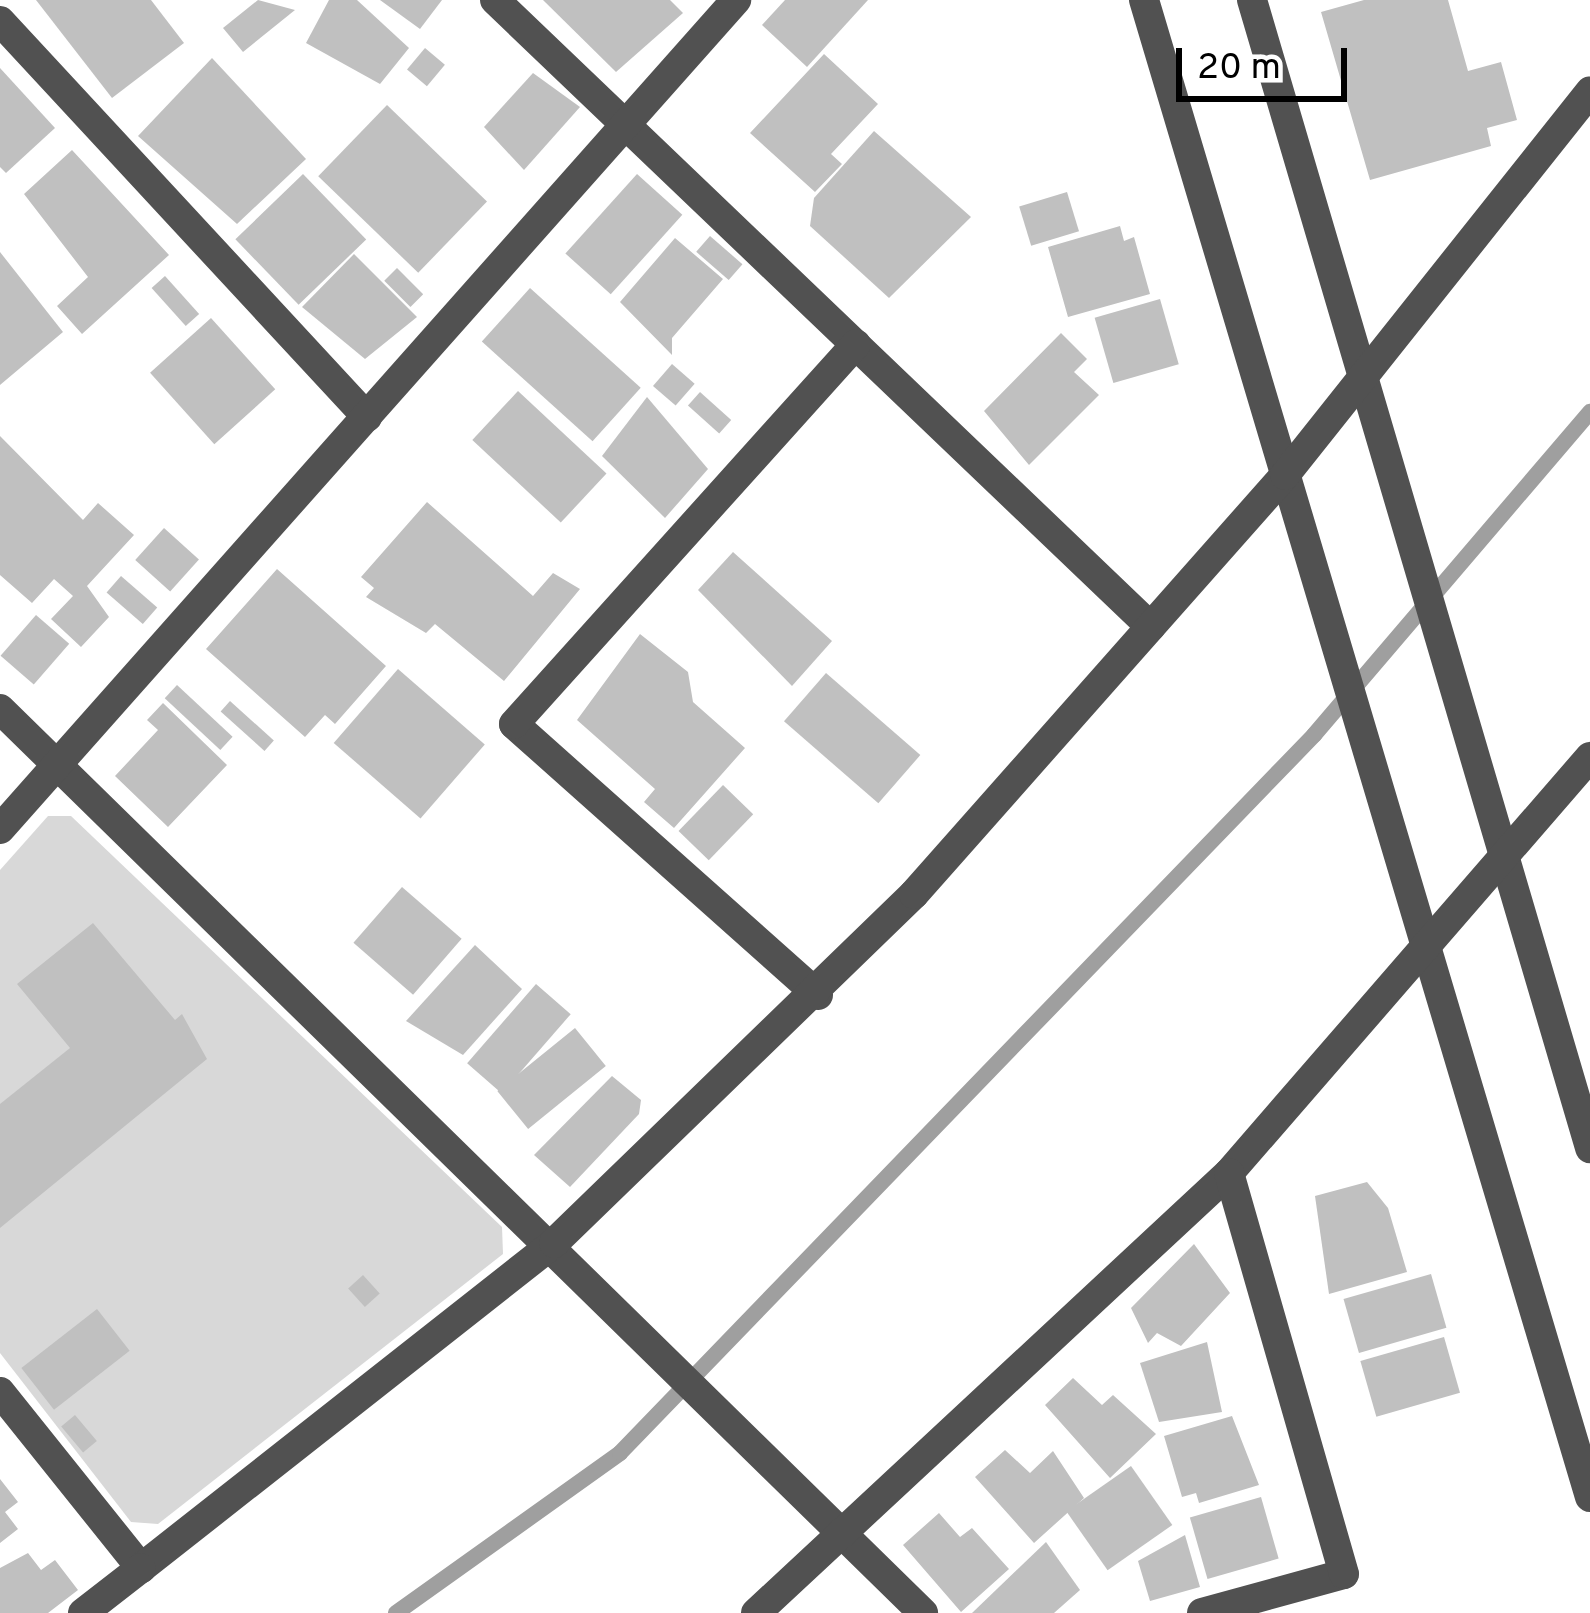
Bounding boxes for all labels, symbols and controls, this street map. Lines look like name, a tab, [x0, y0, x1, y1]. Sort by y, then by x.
scale bar	[1182, 24, 1353, 98]
text: 20 m	[1197, 46, 1281, 92]

